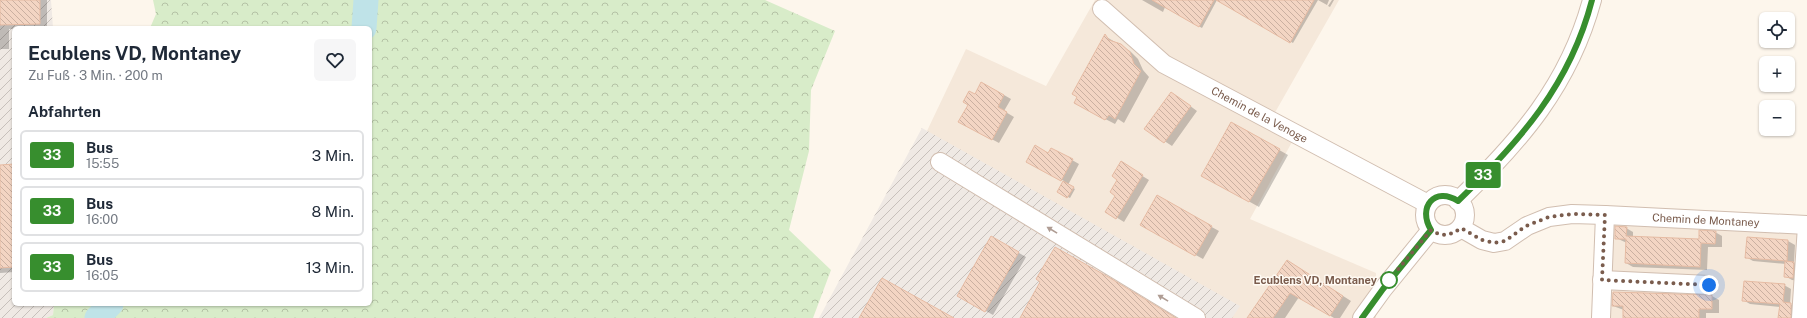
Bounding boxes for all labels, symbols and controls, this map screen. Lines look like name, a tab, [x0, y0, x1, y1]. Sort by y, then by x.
map controls	[1759, 12, 1795, 136]
button: locate	[1759, 12, 1795, 48]
button: heart	[314, 39, 356, 81]
text: Ecublens VD, Montaney	[28, 42, 241, 64]
button: +	[1759, 56, 1795, 92]
text: Zu Fuß · 3 Min. · 200 m	[28, 68, 163, 83]
street label: Chemin de la Venoge	[1209, 84, 1310, 145]
button: −	[1759, 100, 1795, 136]
text: Abfahrten	[28, 103, 101, 120]
text: Bus	[86, 139, 113, 156]
text: 33	[43, 147, 61, 163]
text: 3 Min.	[312, 147, 354, 164]
text: 15:55	[86, 156, 119, 171]
line badge: 33	[1465, 162, 1501, 188]
text: 33	[1474, 167, 1492, 183]
text: Bus	[86, 195, 113, 212]
text: 33	[43, 203, 61, 219]
text: 8 Min.	[312, 203, 354, 220]
street label: Chemin de Montaney	[1652, 211, 1760, 229]
text: 16:00	[86, 212, 118, 227]
one-way arrow	[1046, 227, 1058, 234]
text: Bus	[86, 251, 113, 268]
text: 33	[43, 259, 61, 275]
text: 13 Min.	[306, 259, 354, 276]
text: 16:05	[86, 268, 119, 283]
marker: Ecublens VD, Montaney	[1380, 271, 1398, 289]
place label: Ecublens VD, Montaney	[1254, 274, 1378, 286]
your location	[1699, 275, 1719, 295]
one-way arrow	[1157, 294, 1169, 301]

